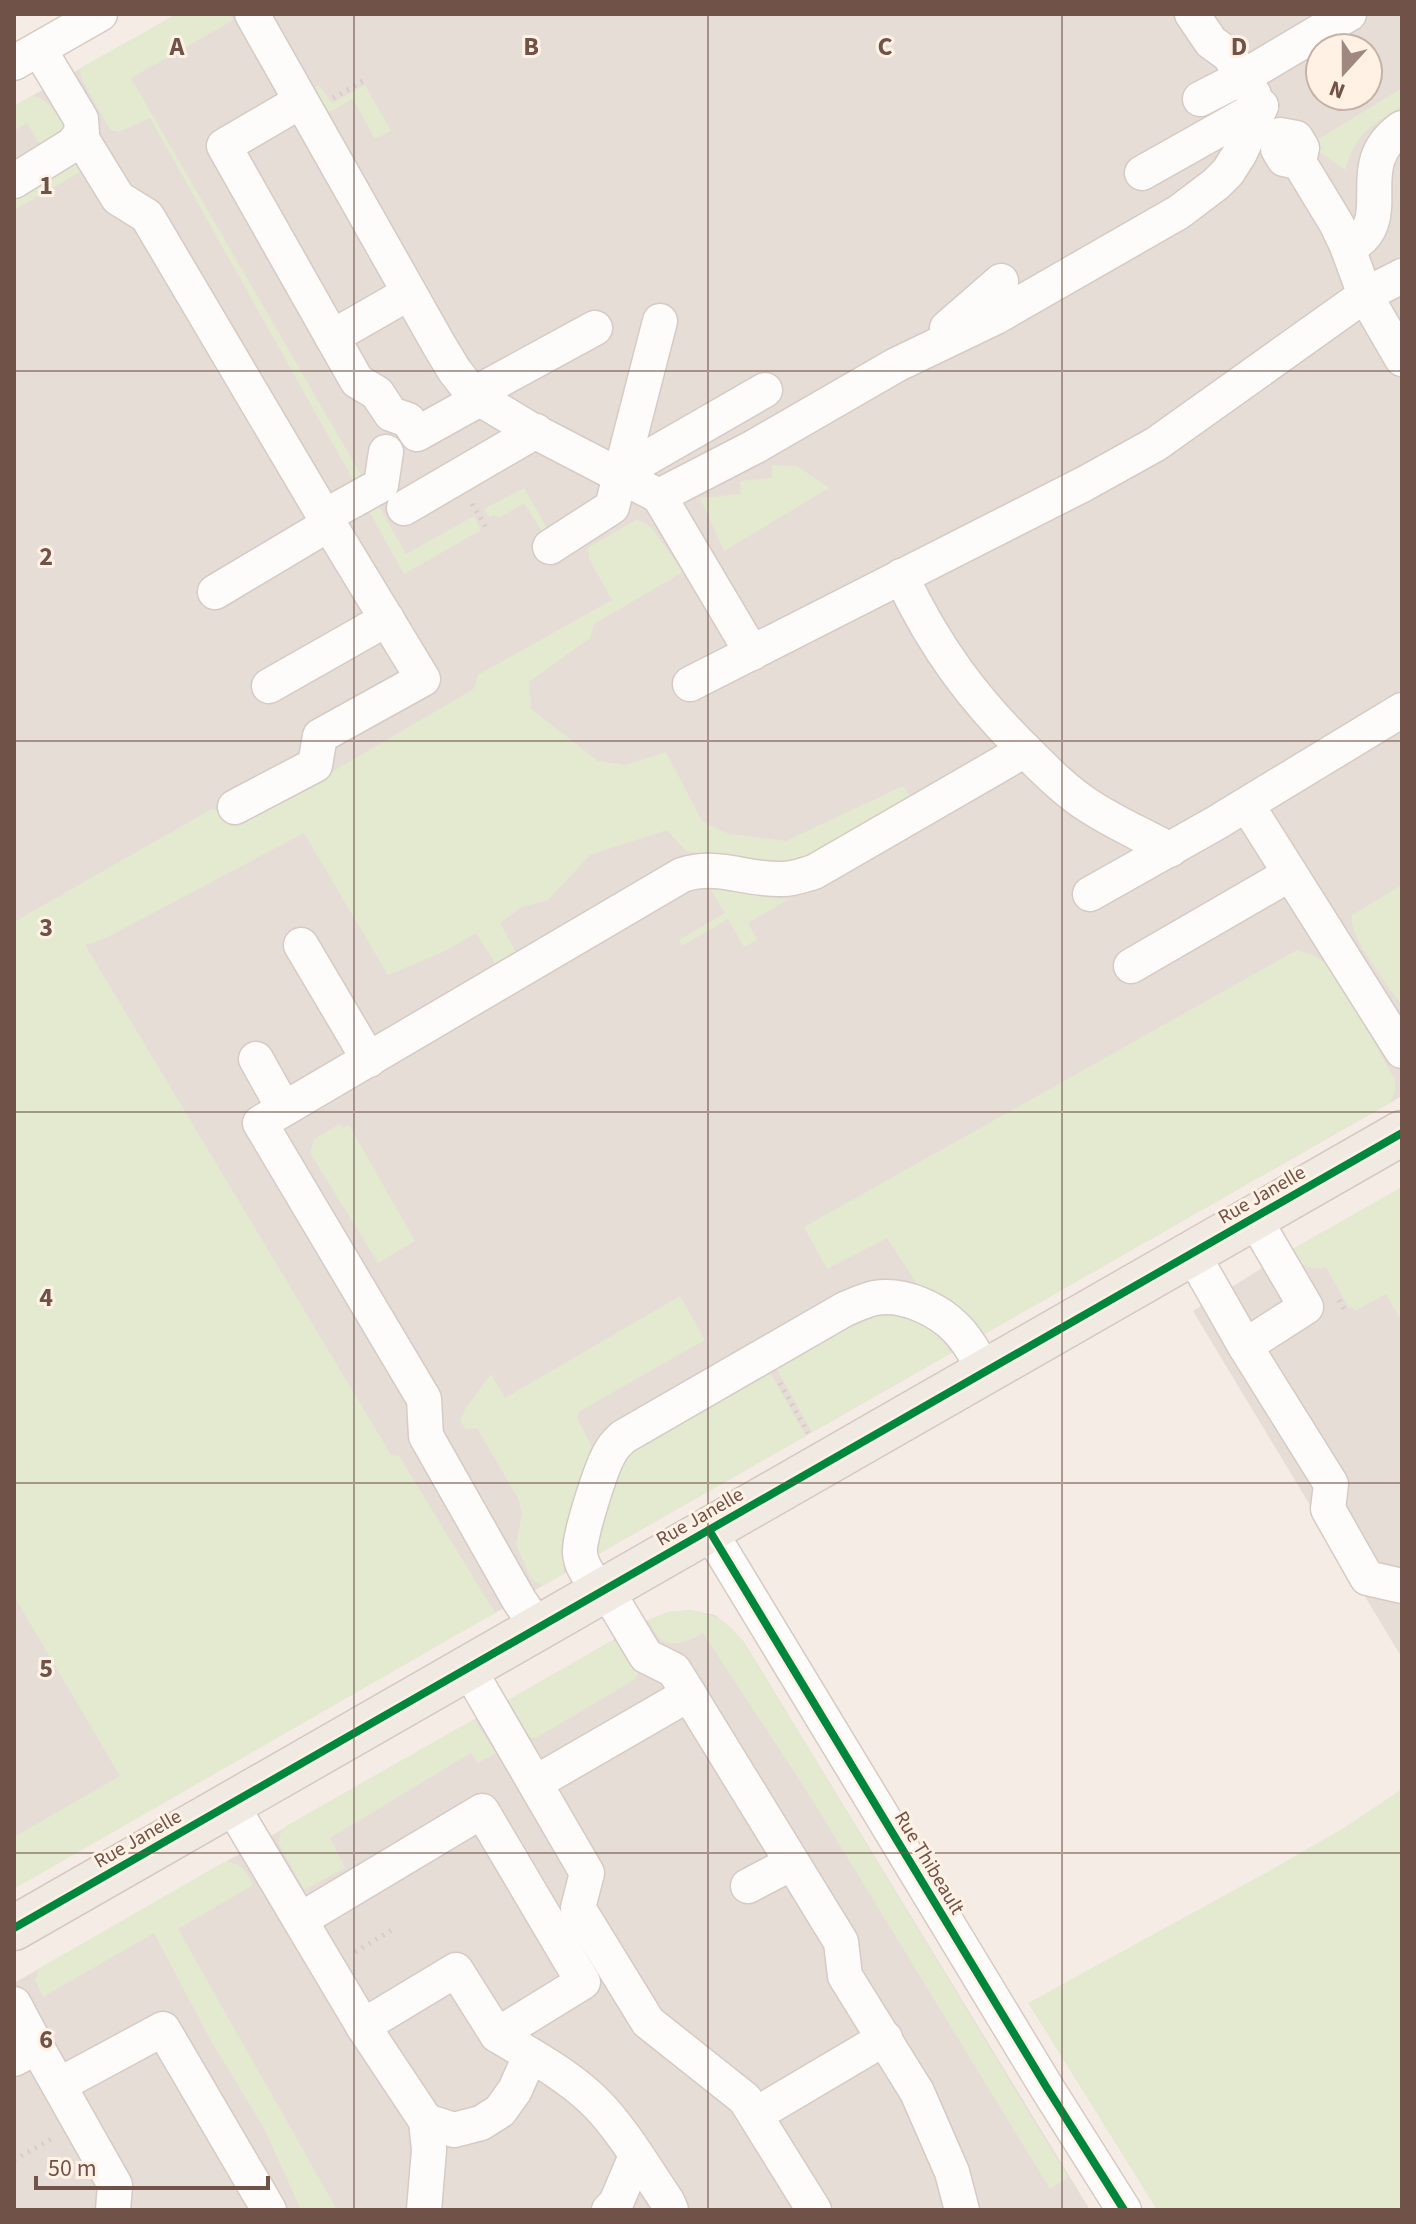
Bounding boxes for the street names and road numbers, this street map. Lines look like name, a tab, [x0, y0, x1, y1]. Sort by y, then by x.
street label: Rue Janelle	[1213, 1159, 1311, 1231]
street label: Rue Janelle	[651, 1481, 749, 1553]
street label: Rue Janelle	[89, 1803, 187, 1875]
street label: Rue Thibeault	[887, 1806, 971, 1920]

